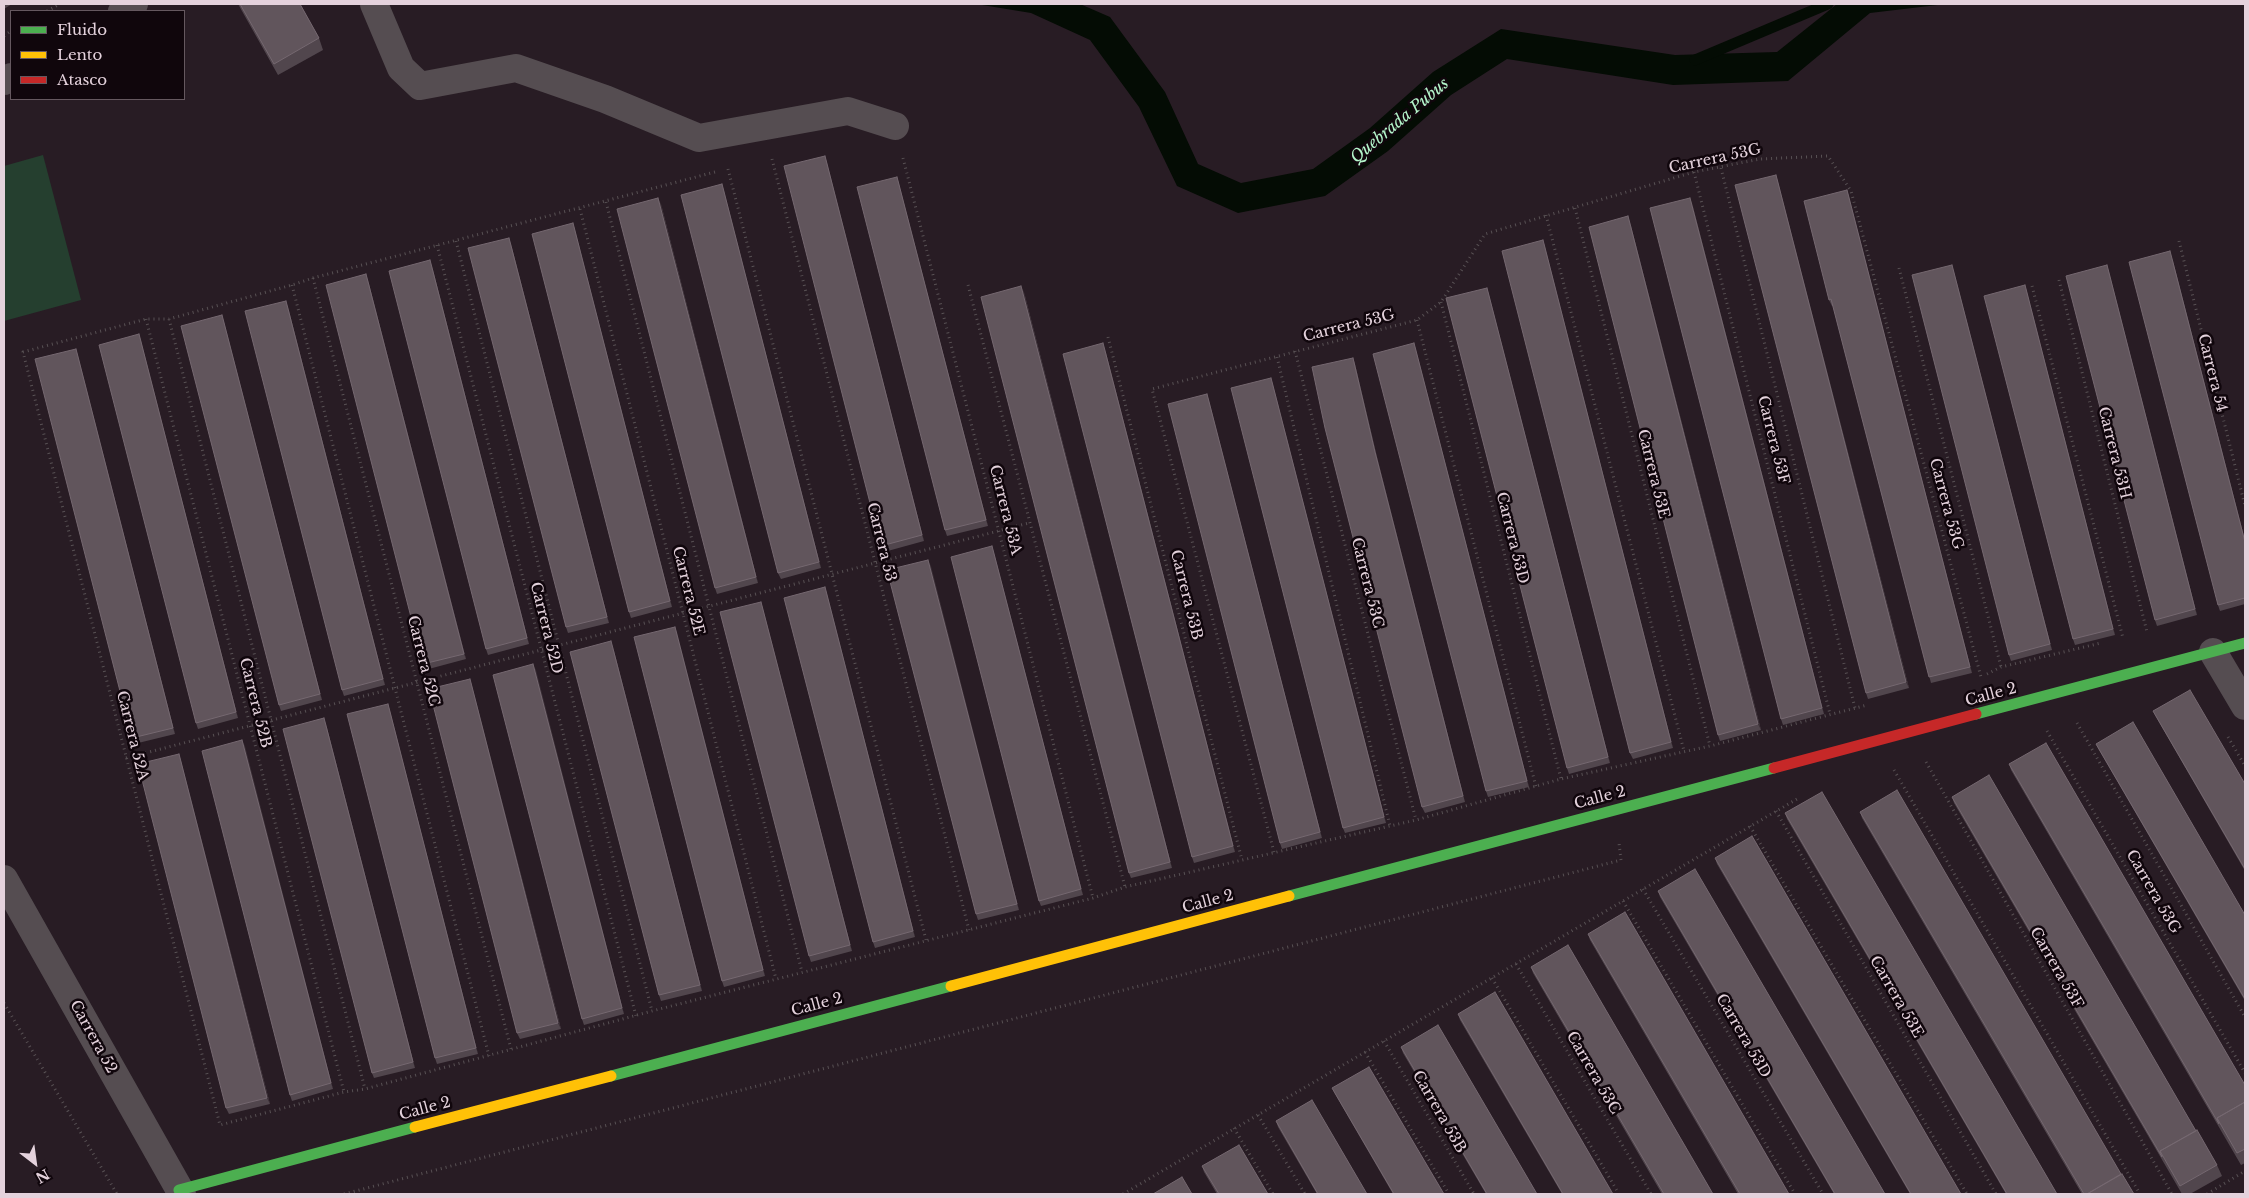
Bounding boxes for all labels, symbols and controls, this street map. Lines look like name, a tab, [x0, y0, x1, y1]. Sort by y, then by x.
legend	[10, 10, 185, 100]
text: Fluido	[57, 20, 107, 39]
text: Lento	[57, 45, 102, 64]
text: Atasco	[57, 70, 107, 89]
water label: Quebrada Pubus	[1347, 74, 1453, 168]
street label: Carrera 53G	[1667, 140, 1763, 178]
street label: Carrera 53G	[1301, 306, 1397, 346]
street label: Carrera 54	[2194, 332, 2230, 414]
street label: Carrera 53F	[1753, 394, 1793, 486]
street label: Carrera 53H	[2094, 405, 2134, 501]
street label: Carrera 53E	[1633, 427, 1673, 521]
street label: Carrera 53G	[1925, 456, 1967, 552]
street label: Carrera 53A	[985, 463, 1025, 557]
street label: Carrera 53D	[1492, 490, 1532, 586]
street label: Carrera 53	[863, 501, 899, 583]
street label: Carrera 53C	[1347, 536, 1387, 630]
street label: Carrera 52E	[668, 544, 708, 638]
street label: Carrera 53B	[1166, 548, 1206, 642]
street label: Carrera 52D	[526, 580, 566, 676]
street label: Carrera 52C	[403, 614, 443, 708]
street label: Carrera 52B	[235, 656, 275, 750]
street label: Calle 2	[1963, 680, 2019, 710]
street label: Carrera 52A	[112, 689, 152, 783]
street label: Calle 2	[1572, 783, 1628, 813]
street label: Carrera 53G	[2122, 847, 2184, 937]
street label: Calle 2	[1180, 887, 1236, 917]
street label: Carrera 53F	[2026, 924, 2086, 1012]
street label: Carrera 53E	[1865, 953, 1927, 1041]
street label: Calle 2	[789, 990, 845, 1020]
street label: Carrera 53D	[1712, 991, 1774, 1081]
street label: Carrera 52	[66, 997, 120, 1077]
street label: Carrera 53C	[1562, 1028, 1624, 1118]
street label: Carrera 53B	[1408, 1068, 1470, 1156]
street label: Calle 2	[397, 1094, 453, 1124]
north arrow	[10, 1138, 60, 1188]
text: N	[32, 1165, 53, 1187]

